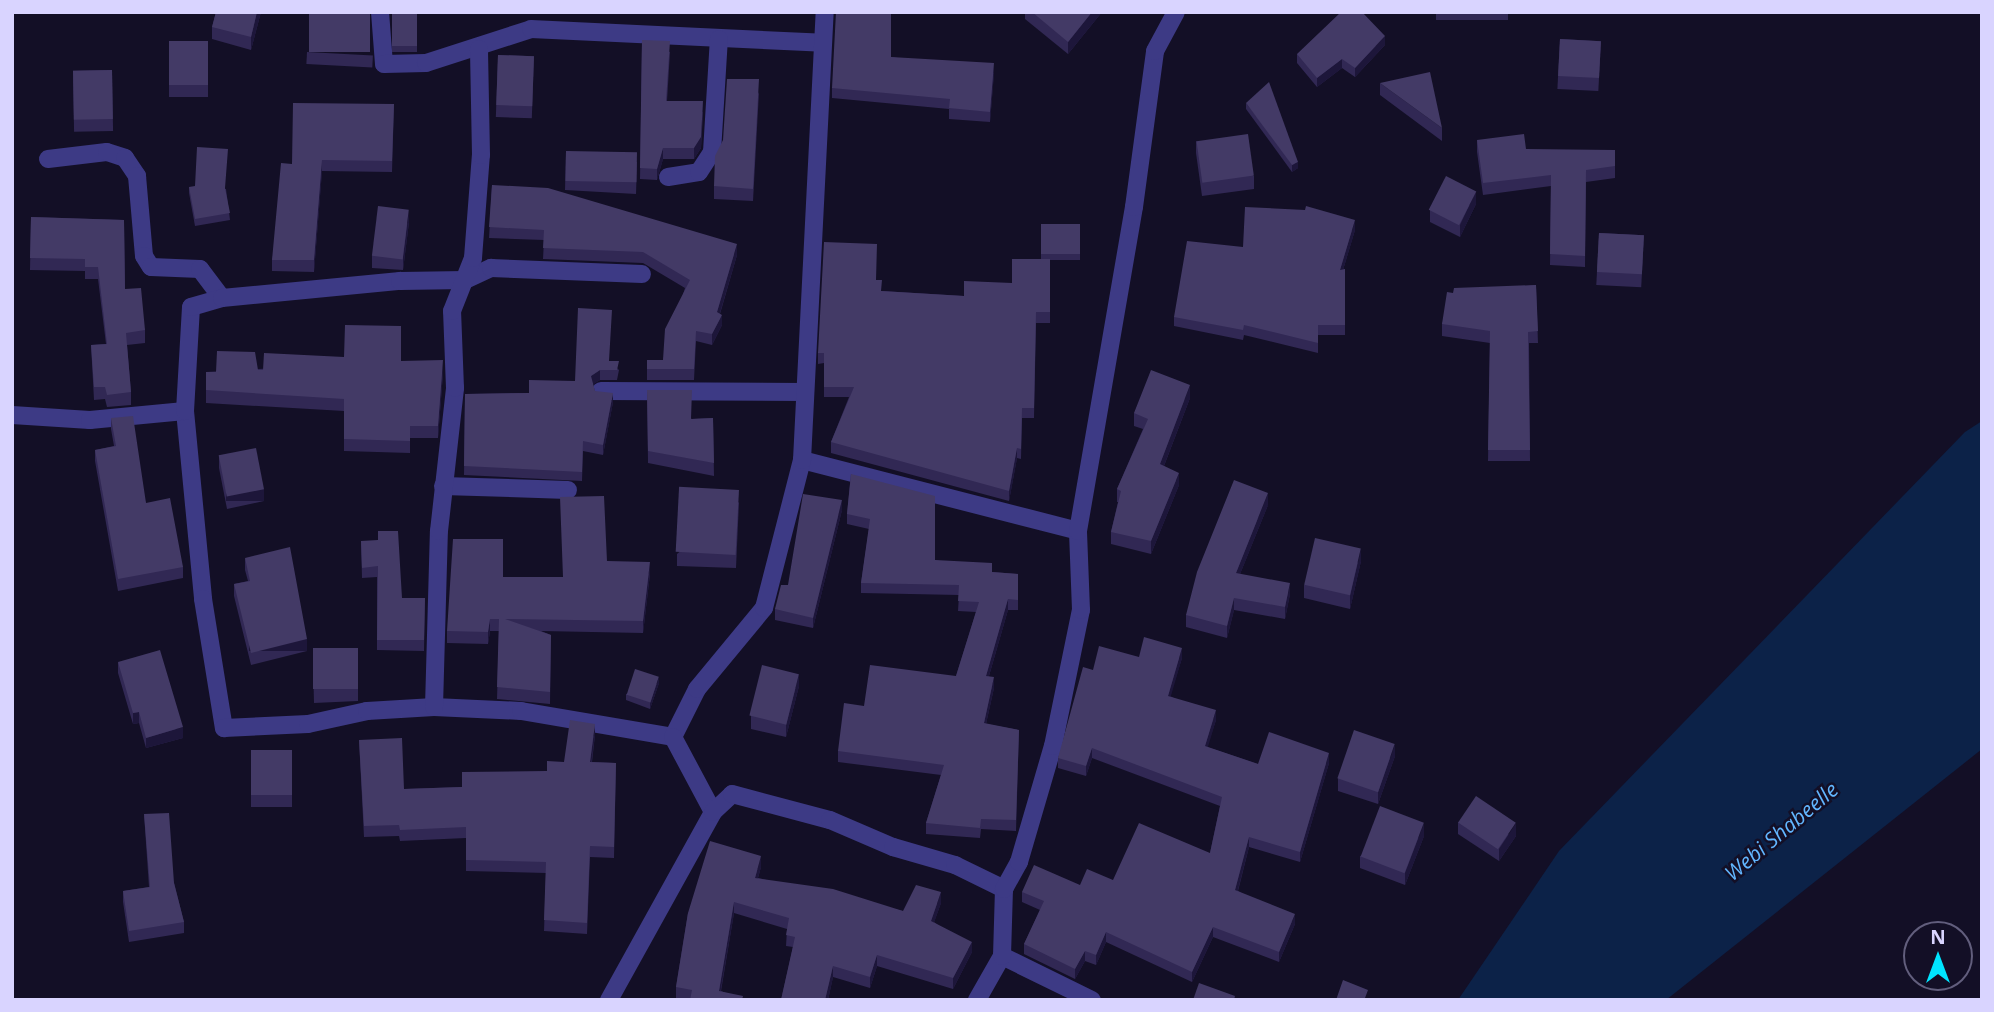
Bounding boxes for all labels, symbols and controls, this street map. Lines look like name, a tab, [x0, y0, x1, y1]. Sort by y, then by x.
water label: Webi Shabeelle	[1719, 776, 1843, 886]
north arrow	[1903, 921, 1973, 991]
text: N	[1930, 924, 1946, 950]

